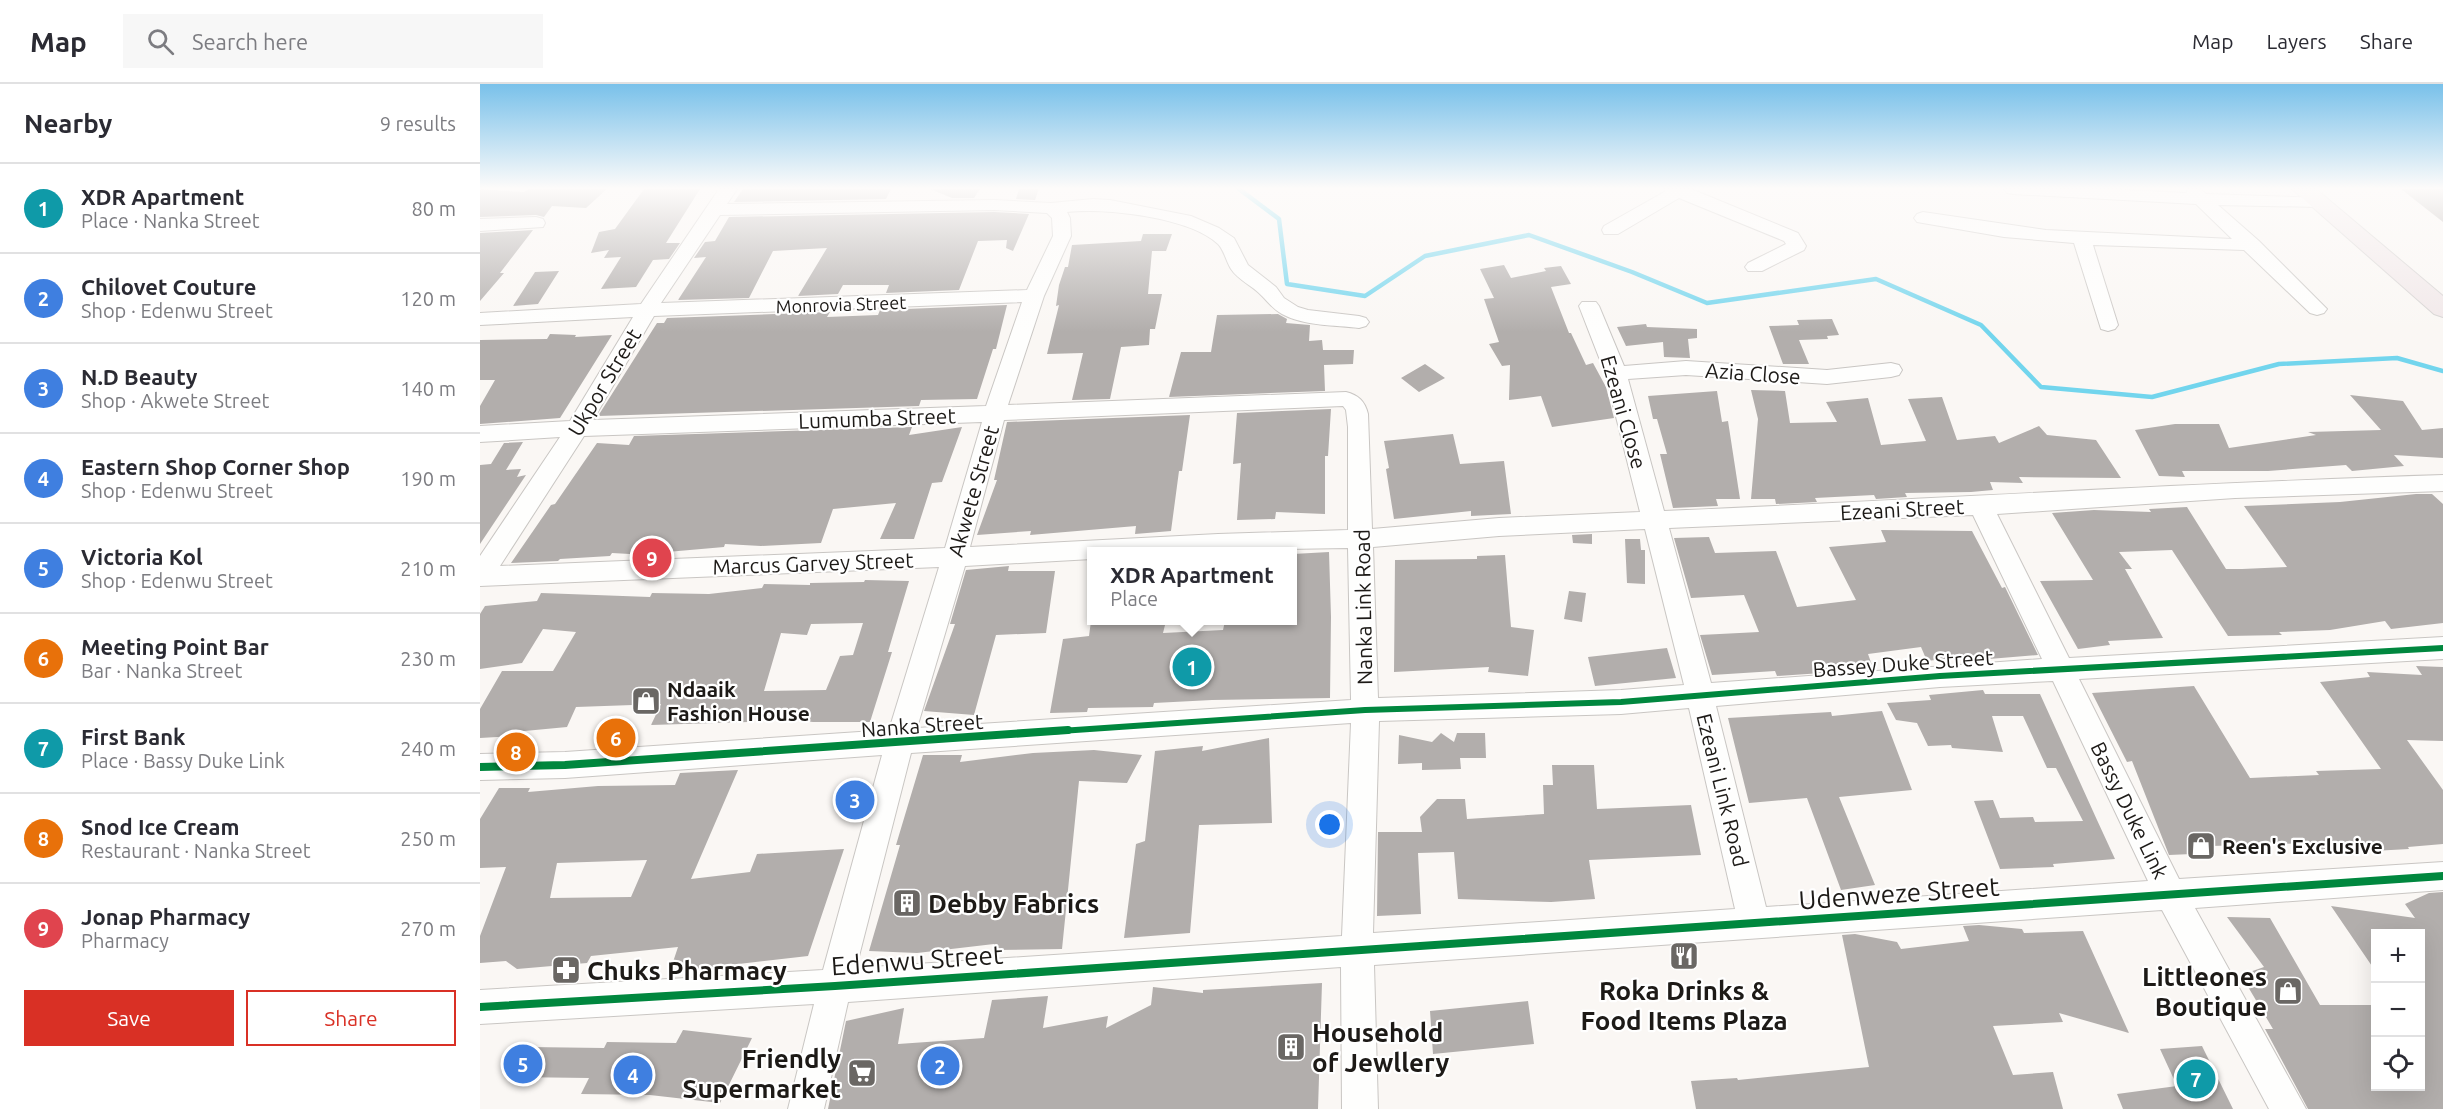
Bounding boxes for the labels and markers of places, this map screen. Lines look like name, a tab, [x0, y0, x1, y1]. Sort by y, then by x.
pin: 9	[632, 536, 672, 580]
pin: 1	[1172, 644, 1212, 690]
place label: Ndaaik Fashion House	[667, 677, 810, 725]
shop icon: Ndaaik Fashion House	[630, 685, 662, 717]
pin: 6	[596, 716, 636, 760]
pin: 8	[496, 730, 536, 774]
pin: 3	[836, 778, 874, 822]
shop icon: Reen's Exclusive	[2185, 830, 2217, 862]
place label: Reen's Exclusive	[2222, 834, 2383, 858]
building icon: Debby Fabrics	[891, 887, 923, 919]
place label: Debby Fabrics	[928, 889, 1099, 918]
restaurant icon: Roka Drinks & Food Items Plaza	[1668, 940, 1700, 972]
pharmacy icon: Chuks Pharmacy	[550, 954, 582, 986]
place label: Chuks Pharmacy	[587, 956, 787, 985]
place label: Littleones Boutique	[2142, 962, 2267, 1021]
shop icon: Littleones Boutique	[2272, 975, 2304, 1007]
place label: Roka Drinks & Food Items Plaza	[1580, 976, 1788, 1035]
place label: Household of Jewllery	[1312, 1018, 1450, 1077]
building icon: Household of Jewllery	[1275, 1031, 1307, 1063]
pin: 5	[504, 1042, 543, 1086]
place label: Friendly Supermarket	[683, 1044, 841, 1103]
pin: 2	[920, 1044, 960, 1088]
pin: 4	[614, 1052, 652, 1098]
pin: 7	[2176, 1056, 2216, 1102]
supermarket icon: Friendly Supermarket	[846, 1057, 878, 1089]

